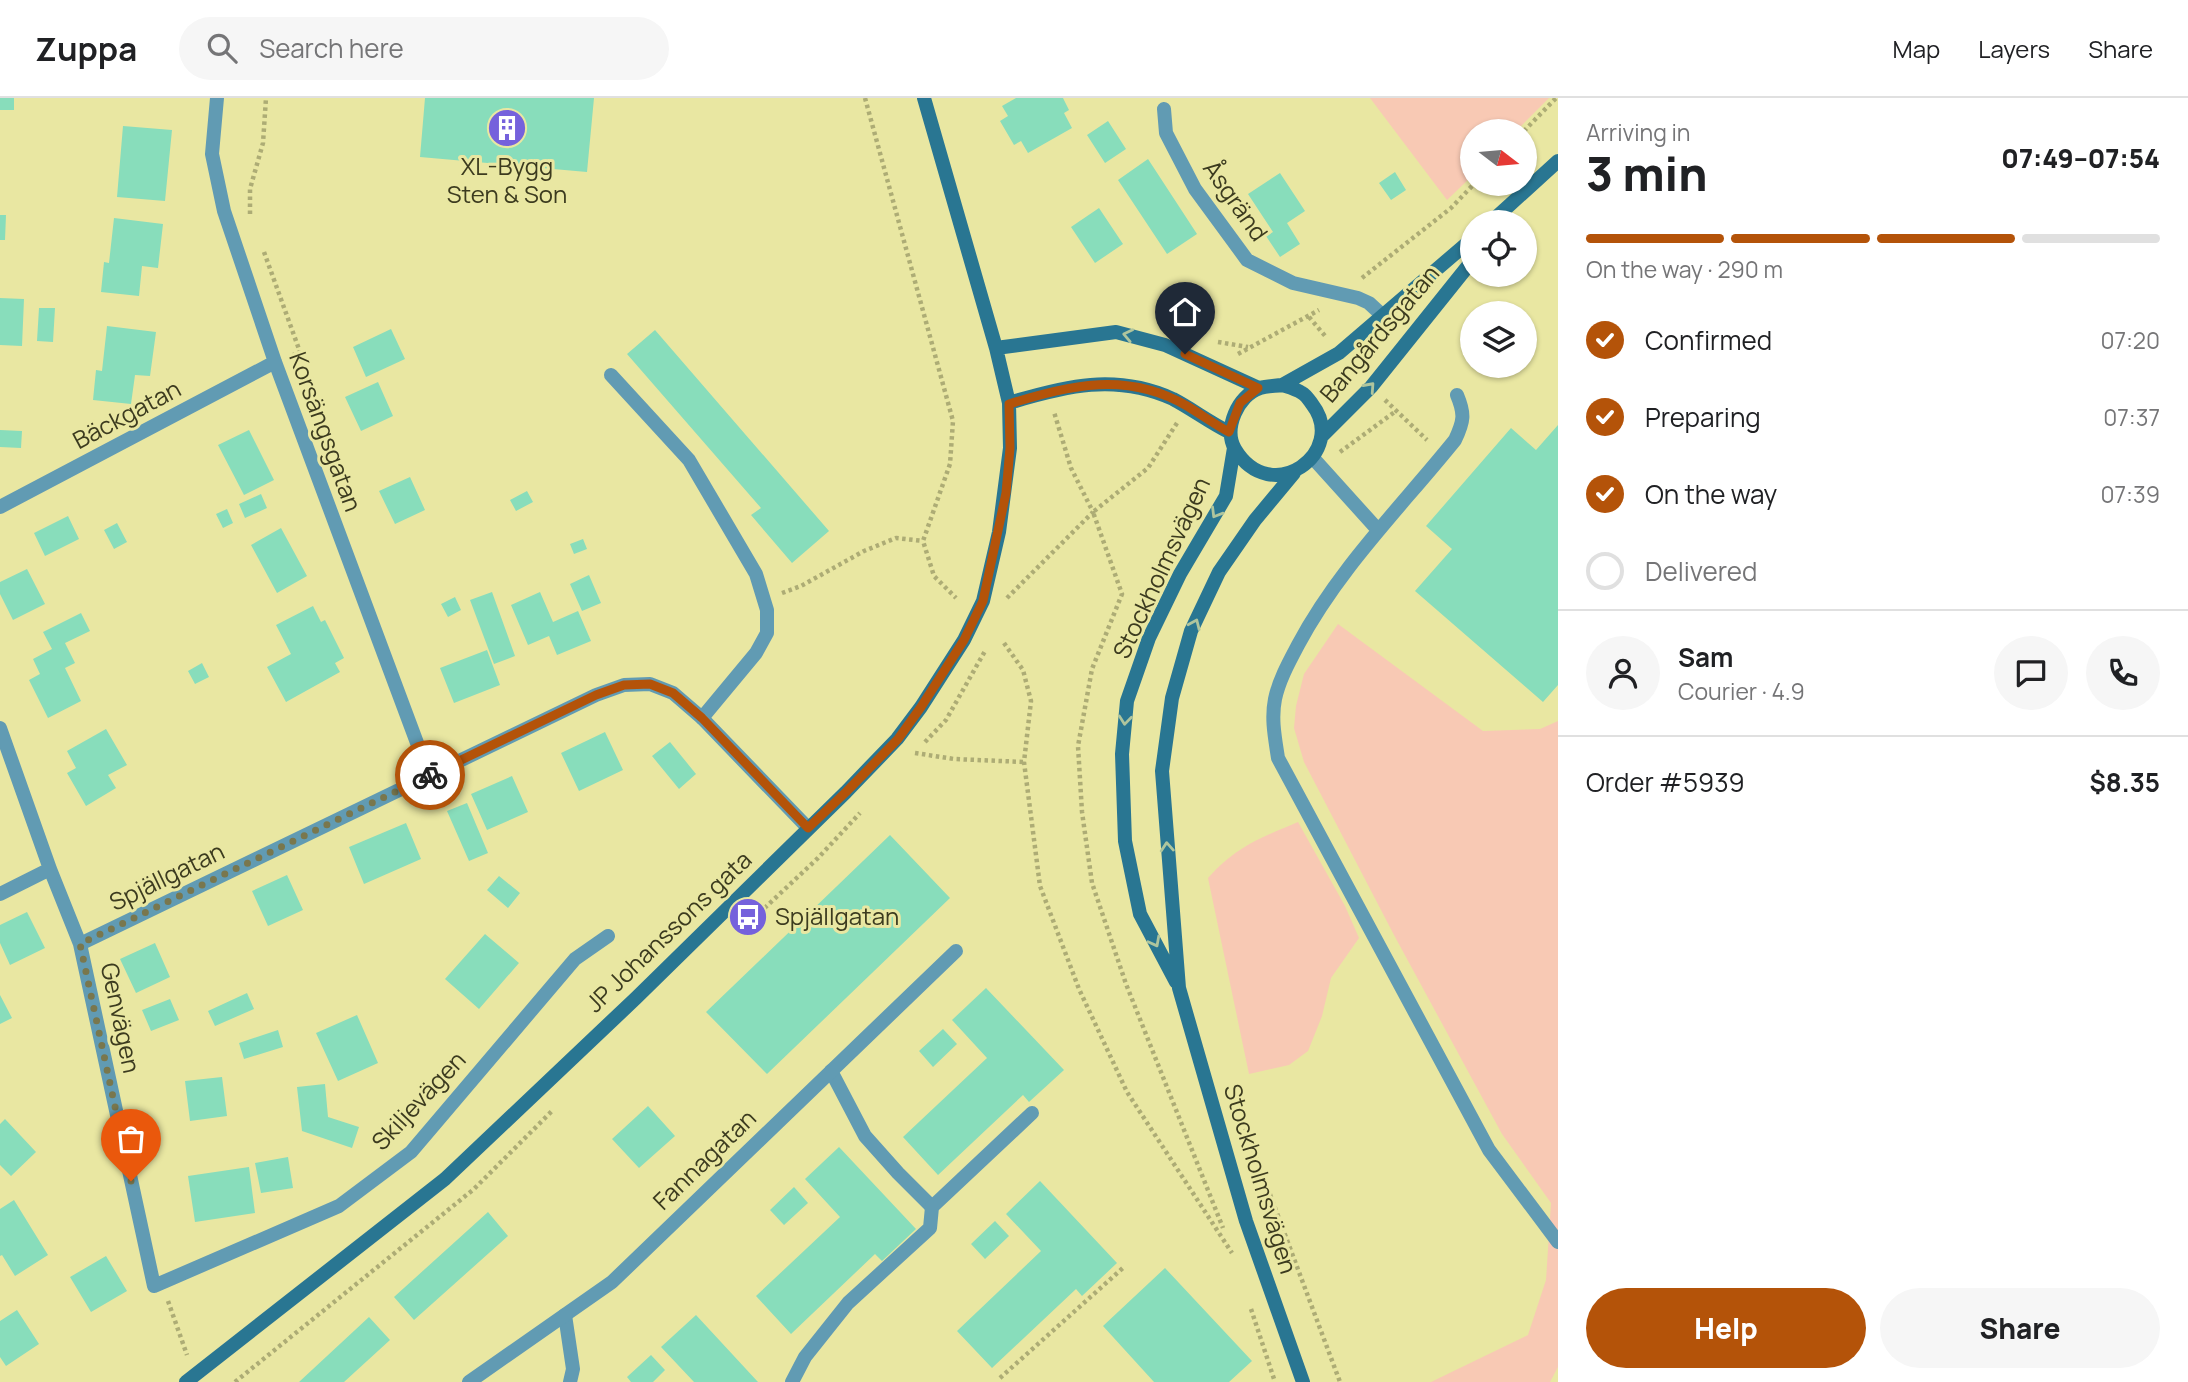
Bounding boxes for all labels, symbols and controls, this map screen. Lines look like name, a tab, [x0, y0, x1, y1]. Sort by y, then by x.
search box	[179, 17, 669, 80]
text: Zuppa	[35, 26, 137, 71]
icon: search	[203, 29, 241, 67]
text: Search here	[259, 30, 404, 66]
text: Map	[1893, 32, 1940, 65]
text: Layers	[1978, 32, 2050, 65]
text: Share	[2088, 32, 2153, 65]
building icon: XL-Bygg Sten & Son	[486, 107, 528, 149]
text: Arriving in	[1586, 116, 1691, 148]
north arrow	[1460, 119, 1536, 196]
map controls	[1460, 119, 1537, 378]
text: 07:49–07:54	[2001, 140, 2160, 176]
text: 3 min	[1586, 142, 1707, 205]
place label: XL-Bygg Sten & Son	[447, 149, 567, 210]
street label: Åsgränd	[1196, 153, 1276, 247]
button: locate	[1460, 210, 1537, 287]
text: On the way · 290 m	[1586, 253, 1783, 285]
street label: Bangårdsgatan	[1312, 257, 1446, 409]
pin	[1155, 282, 1215, 354]
icon: home	[1166, 293, 1204, 331]
button: layers	[1460, 301, 1537, 378]
icon: check	[1586, 321, 1624, 359]
text: Confirmed	[1645, 322, 1772, 358]
text: 07:20	[2100, 324, 2160, 356]
one-way arrow	[1122, 329, 1134, 343]
street label: Korsängsgatan	[282, 347, 371, 516]
street label: Bäckgatan	[66, 371, 186, 456]
one-way arrow	[1362, 382, 1374, 395]
icon: check	[1586, 398, 1624, 436]
text: Preparing	[1645, 399, 1761, 435]
text: 07:37	[2103, 401, 2160, 433]
street label: Stockholmsvägen	[1104, 471, 1217, 664]
icon: check	[1586, 475, 1624, 513]
text: On the way	[1645, 476, 1777, 512]
text: 07:39	[2101, 478, 2160, 510]
one-way arrow	[1211, 506, 1224, 518]
text: Delivered	[1645, 553, 1757, 589]
one-way arrow	[1187, 619, 1201, 631]
button: person	[1586, 636, 1660, 710]
button: chat	[1994, 636, 2068, 710]
button: phone	[2086, 636, 2160, 710]
text: Sam	[1678, 639, 1733, 675]
text: Courier · 4.9	[1678, 675, 1805, 707]
one-way arrow	[1118, 714, 1133, 726]
courier	[395, 740, 465, 810]
icon: bike	[411, 756, 449, 794]
text: Order #5939	[1586, 764, 1745, 800]
text: $8.35	[2090, 764, 2160, 800]
street label: Spjällgatan	[103, 834, 229, 918]
one-way arrow	[1160, 841, 1175, 852]
street label: JP Johanssons gata	[578, 843, 758, 1019]
bus stop icon: Spjällgatan	[727, 896, 769, 938]
place label: Spjällgatan	[775, 899, 899, 932]
one-way arrow	[1146, 935, 1160, 947]
street label: Genvägen	[94, 960, 149, 1076]
street label: Skiljevägen	[363, 1043, 472, 1157]
street label: Stockholmsvägen	[1217, 1080, 1306, 1277]
street label: Fannagatan	[645, 1101, 763, 1216]
pin	[101, 1109, 161, 1181]
icon: bag	[112, 1120, 150, 1158]
button: Help	[1586, 1288, 1866, 1368]
button: Share	[1880, 1288, 2160, 1368]

